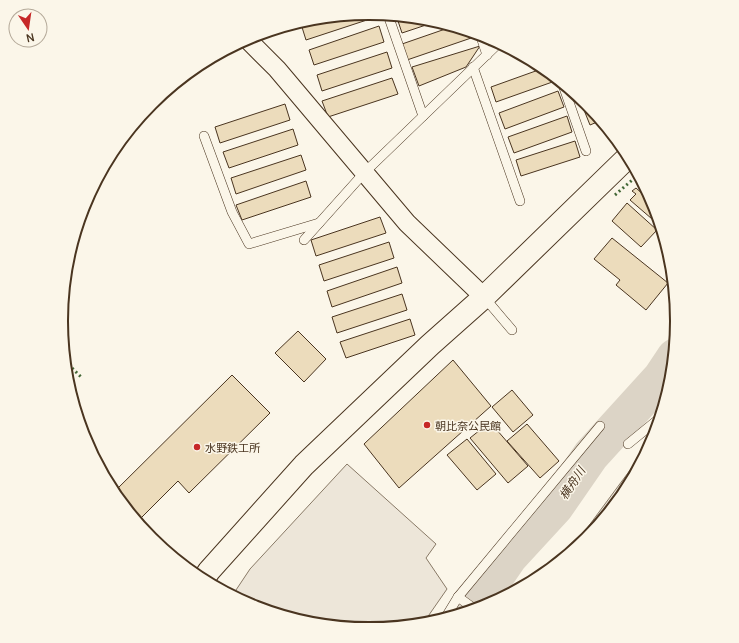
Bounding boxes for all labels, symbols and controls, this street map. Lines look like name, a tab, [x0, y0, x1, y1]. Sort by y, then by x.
north arrow	[8, 8, 48, 48]
text: N	[25, 30, 36, 46]
place label: 朝比奈公民館	[435, 418, 501, 433]
marker: 朝比奈公民館	[422, 420, 432, 430]
place label: 水野鉄工所	[205, 440, 261, 455]
marker: 水野鉄工所	[192, 442, 202, 452]
water label: 横舟川	[555, 462, 590, 503]

